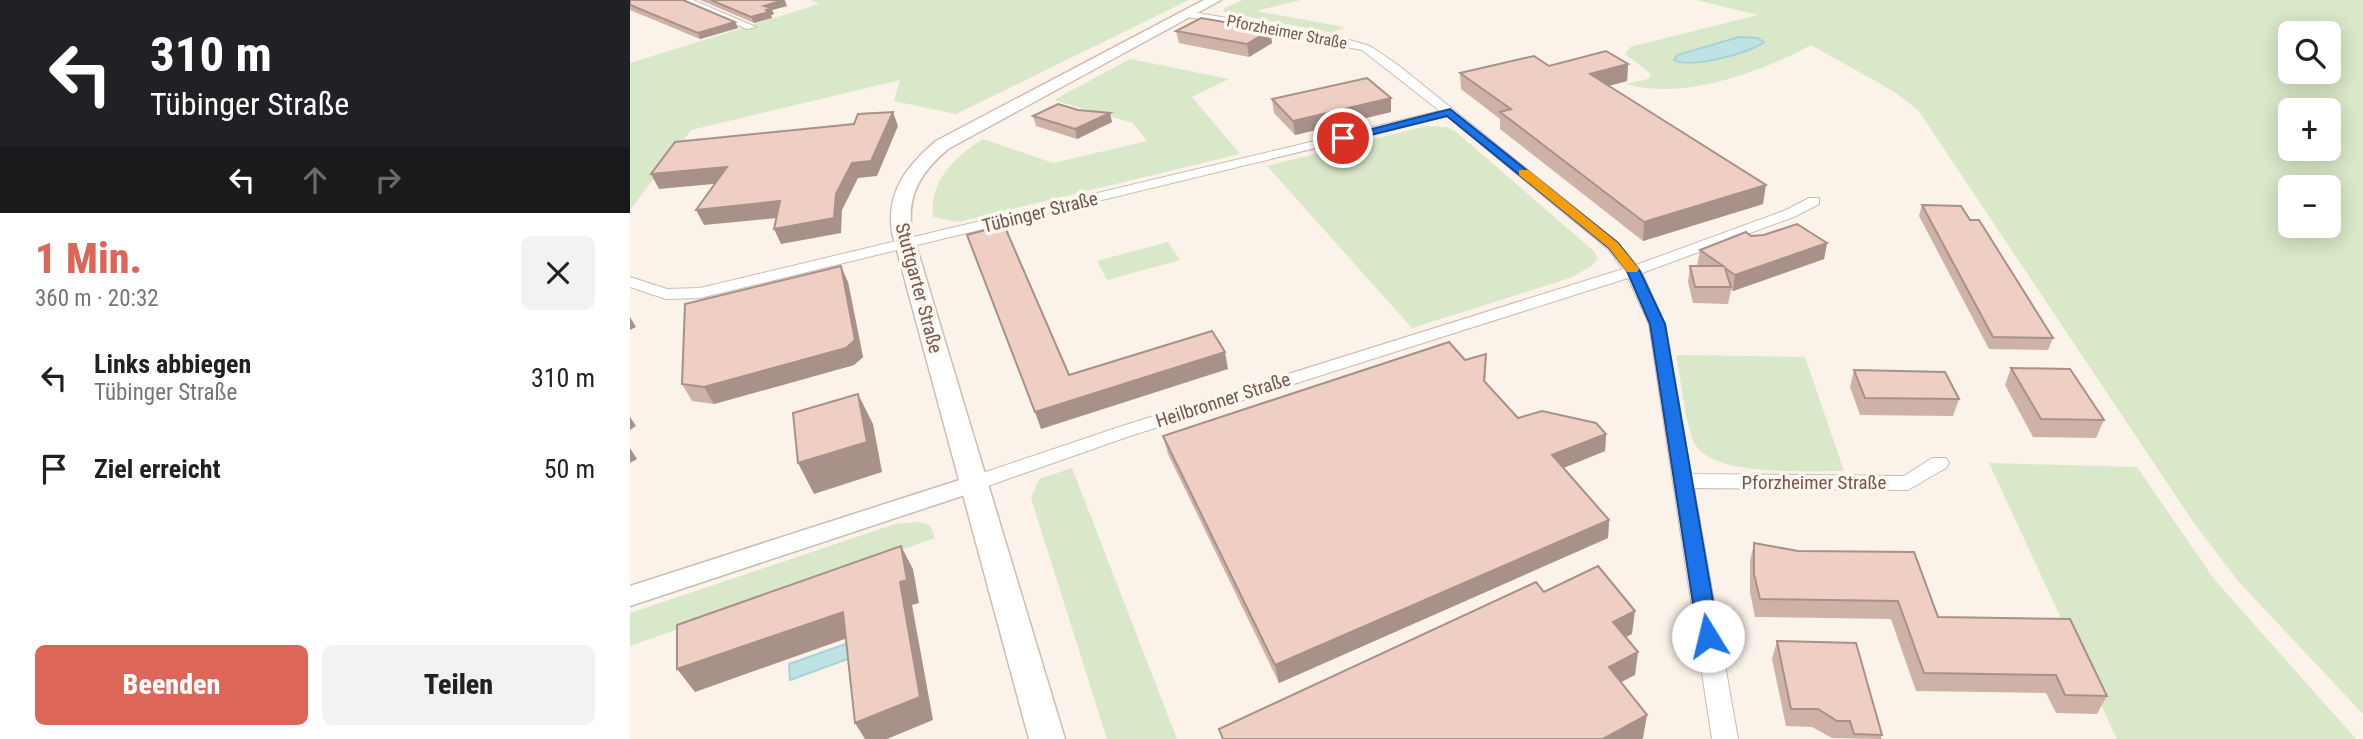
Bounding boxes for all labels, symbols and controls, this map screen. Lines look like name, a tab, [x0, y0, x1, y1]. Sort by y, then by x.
street label: Pforzheimer Straße	[1225, 11, 1349, 53]
map controls	[2278, 21, 2341, 238]
button: search	[2278, 21, 2341, 84]
text: 310 m	[150, 26, 272, 83]
icon: left	[35, 28, 126, 119]
text: Tübinger Straße	[150, 85, 349, 123]
button: +	[2278, 98, 2341, 161]
pin	[1313, 108, 1373, 168]
icon: arrive	[1324, 119, 1362, 157]
icon: left	[223, 161, 261, 199]
icon: ahead	[296, 161, 334, 199]
icon: right	[369, 161, 407, 199]
button: −	[2278, 175, 2341, 238]
street label: Tübinger Straße	[980, 187, 1100, 237]
street label: Stuttgarter Straße	[891, 220, 947, 356]
text: 1 Min.	[35, 234, 142, 283]
button: close	[521, 236, 595, 310]
text: 360 m · 20:32	[35, 285, 159, 312]
text: Links abbiegen	[94, 349, 251, 379]
icon: left	[35, 359, 73, 397]
text: 310 m	[531, 363, 595, 393]
street label: Heilbronner Straße	[1153, 367, 1293, 433]
text: Tübinger Straße	[94, 379, 237, 406]
icon: arrive	[35, 450, 73, 488]
text: Ziel erreicht	[94, 454, 220, 484]
text: 50 m	[544, 454, 595, 484]
street label: Pforzheimer Straße	[1742, 471, 1887, 494]
position arrow	[1671, 599, 1745, 673]
button: Beenden	[35, 645, 308, 725]
button: Teilen	[322, 645, 595, 725]

